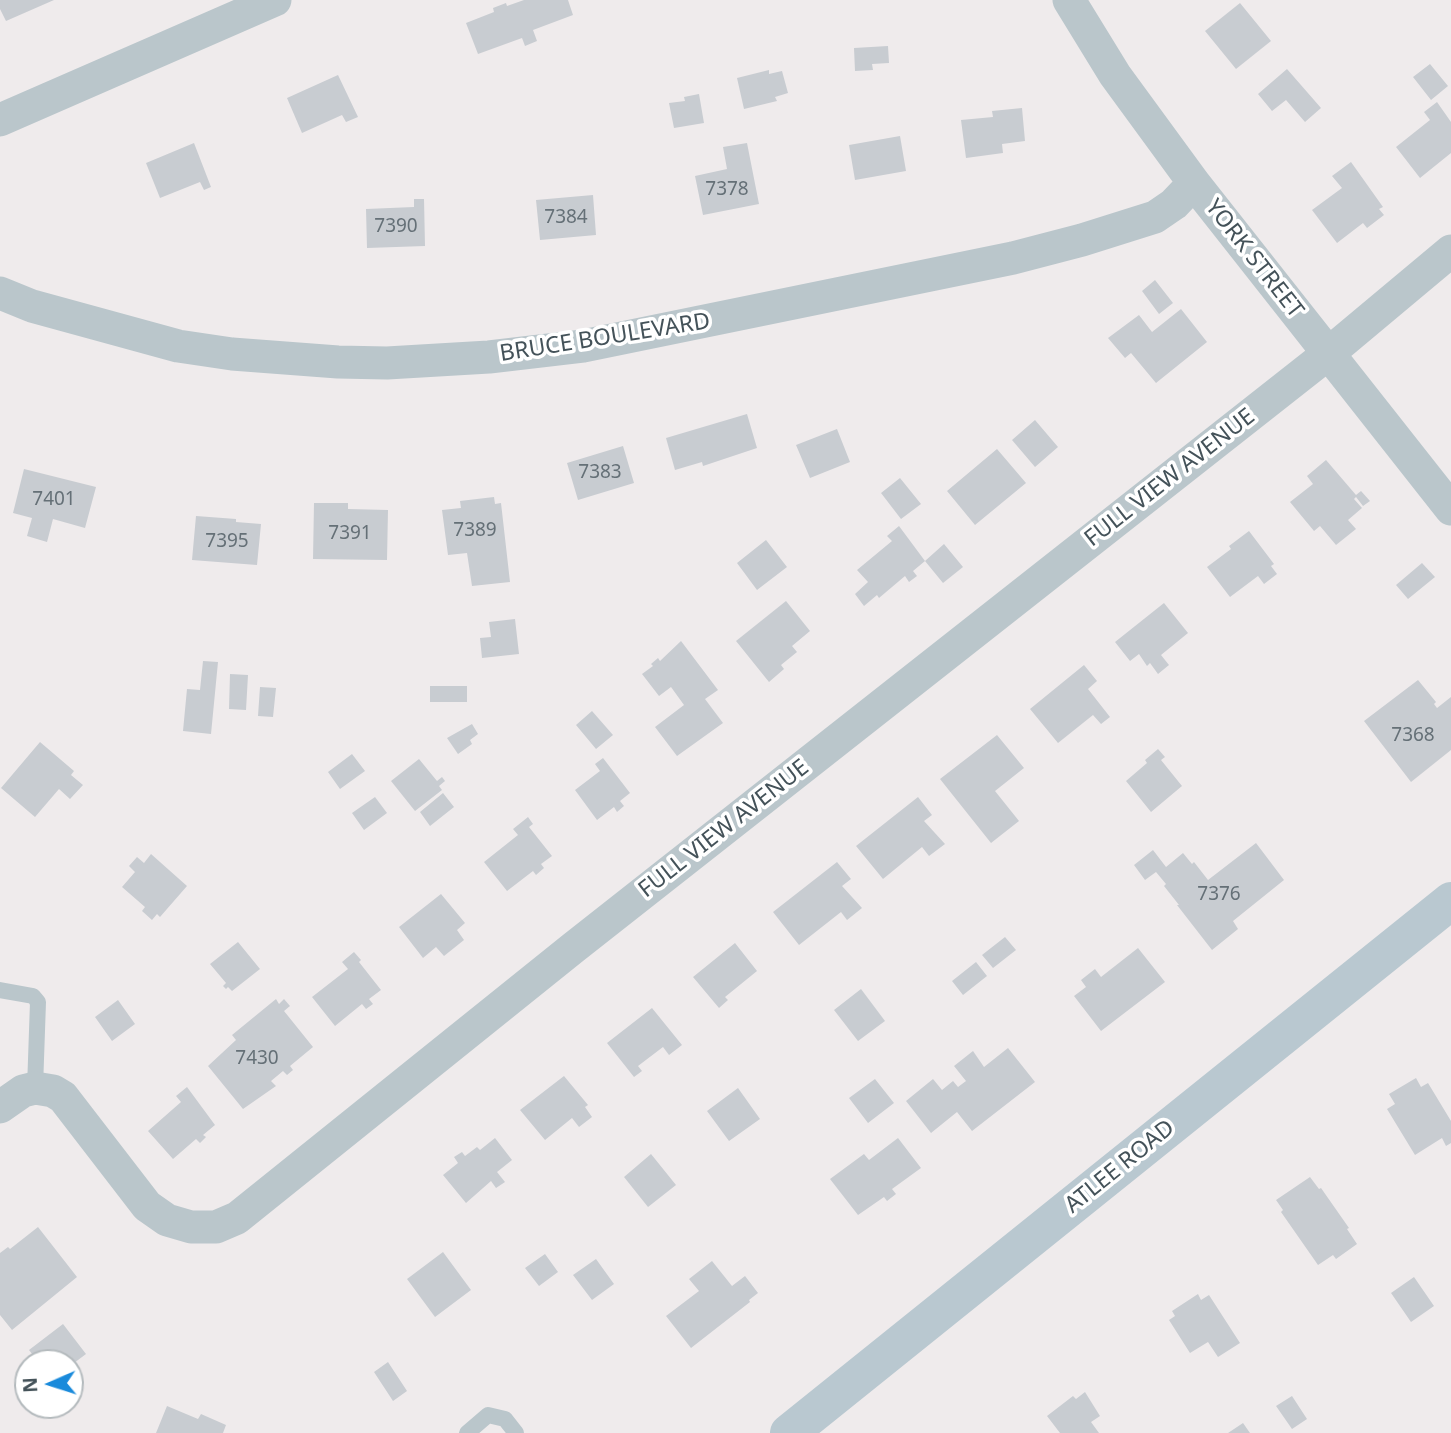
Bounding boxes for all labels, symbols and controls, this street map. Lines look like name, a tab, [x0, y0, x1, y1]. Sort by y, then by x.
house number: 7378	[705, 179, 749, 201]
street label: YORK STREET	[1199, 194, 1309, 324]
house number: 7384	[544, 207, 588, 229]
house number: 7390	[374, 216, 418, 238]
street label: BRUCE BOULEVARD	[498, 308, 712, 368]
street label: FULL VIEW AVENUE	[1080, 403, 1260, 553]
house number: 7383	[578, 462, 622, 484]
house number: 7401	[32, 489, 76, 511]
house number: 7389	[453, 520, 497, 542]
house number: 7391	[328, 523, 372, 545]
house number: 7395	[205, 531, 249, 553]
house number: 7368	[1391, 725, 1435, 747]
street label: FULL VIEW AVENUE	[634, 754, 814, 904]
house number: 7376	[1197, 884, 1241, 906]
house number: 7430	[235, 1048, 279, 1070]
street label: ATLEE ROAD	[1060, 1114, 1180, 1220]
north arrow	[14, 1349, 84, 1419]
text: N	[17, 1377, 43, 1393]

